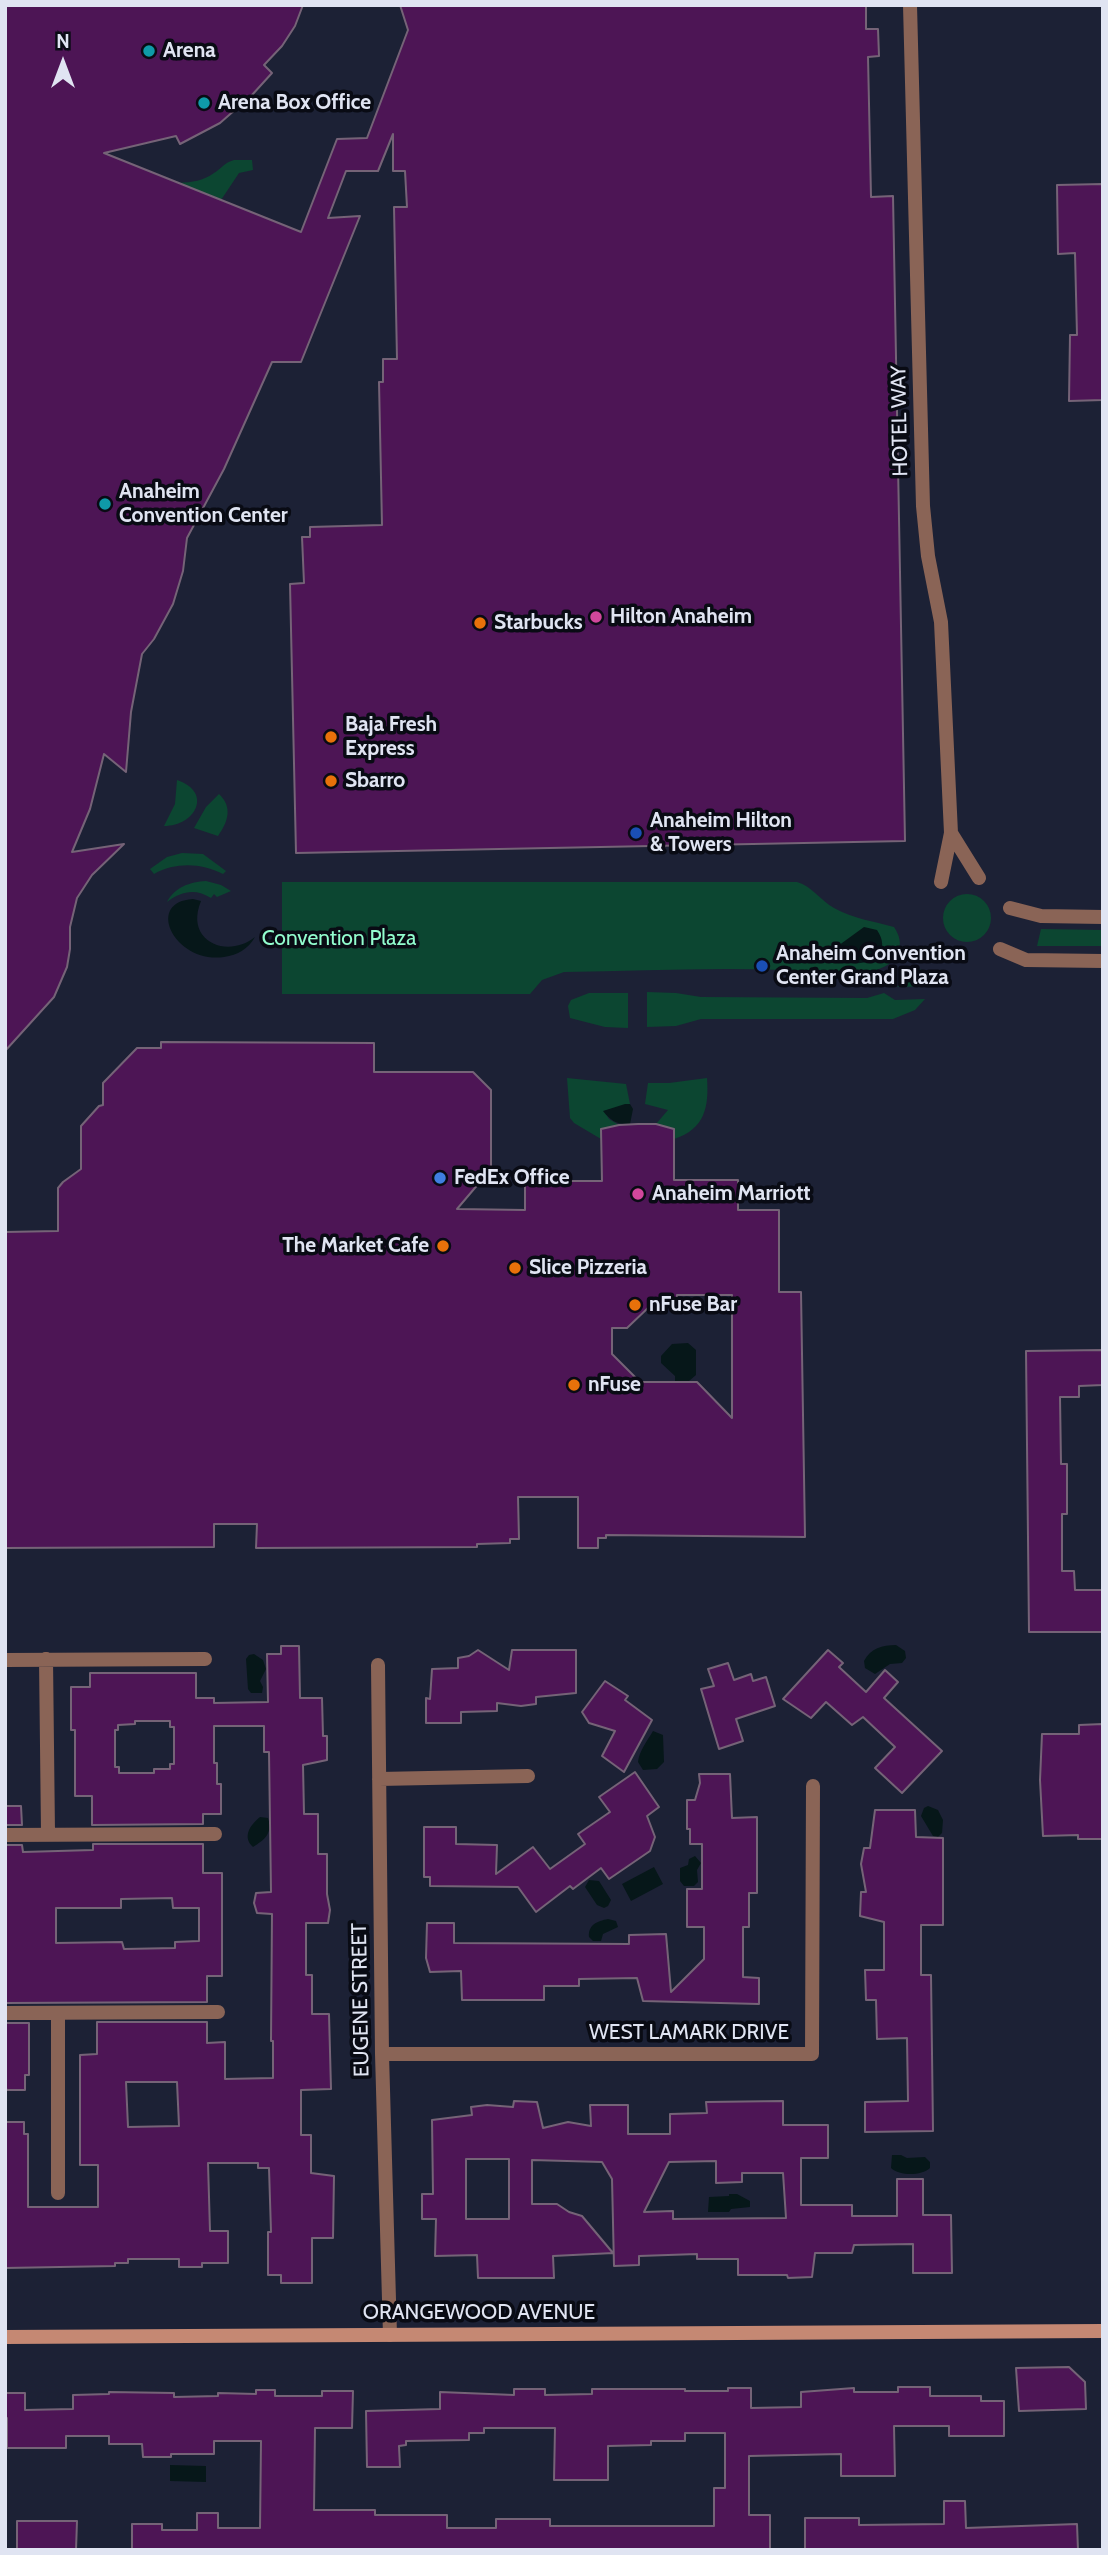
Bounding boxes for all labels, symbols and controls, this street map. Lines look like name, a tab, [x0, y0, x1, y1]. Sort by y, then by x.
north arrow	[28, 28, 98, 98]
text: N	[56, 30, 70, 53]
place label: Arena	[163, 38, 216, 64]
marker: Arena	[141, 43, 157, 59]
place label: Arena Box Office	[218, 90, 371, 116]
marker: Arena Box Office	[196, 95, 212, 111]
street label: HOTEL WAY	[886, 365, 914, 477]
place label: Anaheim Convention Center	[119, 479, 288, 529]
marker: Anaheim Convention Center	[97, 496, 113, 512]
place label: Hilton Anaheim	[610, 604, 752, 630]
marker: Hilton Anaheim	[588, 609, 604, 625]
place label: Starbucks	[494, 610, 583, 636]
marker: Starbucks	[472, 615, 488, 631]
place label: Baja Fresh Express	[345, 712, 437, 762]
marker: Baja Fresh Express	[323, 729, 339, 745]
place label: Sbarro	[345, 768, 405, 794]
marker: Sbarro	[323, 773, 339, 789]
place label: Anaheim Hilton & Towers	[650, 808, 792, 858]
marker: Anaheim Hilton & Towers	[628, 825, 644, 841]
park label: Convention Plaza	[262, 926, 416, 952]
place label: Anaheim Convention Center Grand Plaza	[776, 941, 966, 991]
marker: Anaheim Convention Center Grand Plaza	[754, 958, 770, 974]
place label: FedEx Office	[454, 1165, 569, 1191]
marker: FedEx Office	[432, 1170, 448, 1186]
place label: Anaheim Marriott	[652, 1181, 811, 1207]
marker: Anaheim Marriott	[630, 1186, 646, 1202]
place label: The Market Cafe	[282, 1233, 429, 1259]
marker: The Market Cafe	[435, 1238, 451, 1254]
place label: Slice Pizzeria	[529, 1255, 647, 1281]
marker: Slice Pizzeria	[507, 1260, 523, 1276]
place label: nFuse Bar	[649, 1292, 737, 1318]
marker: nFuse Bar	[627, 1297, 643, 1313]
place label: nFuse	[588, 1372, 641, 1398]
marker: nFuse	[566, 1377, 582, 1393]
street label: EUGENE STREET	[347, 1923, 375, 2077]
street label: WEST LAMARK DRIVE	[589, 2020, 789, 2046]
street label: ORANGEWOOD AVENUE	[363, 2300, 595, 2326]

